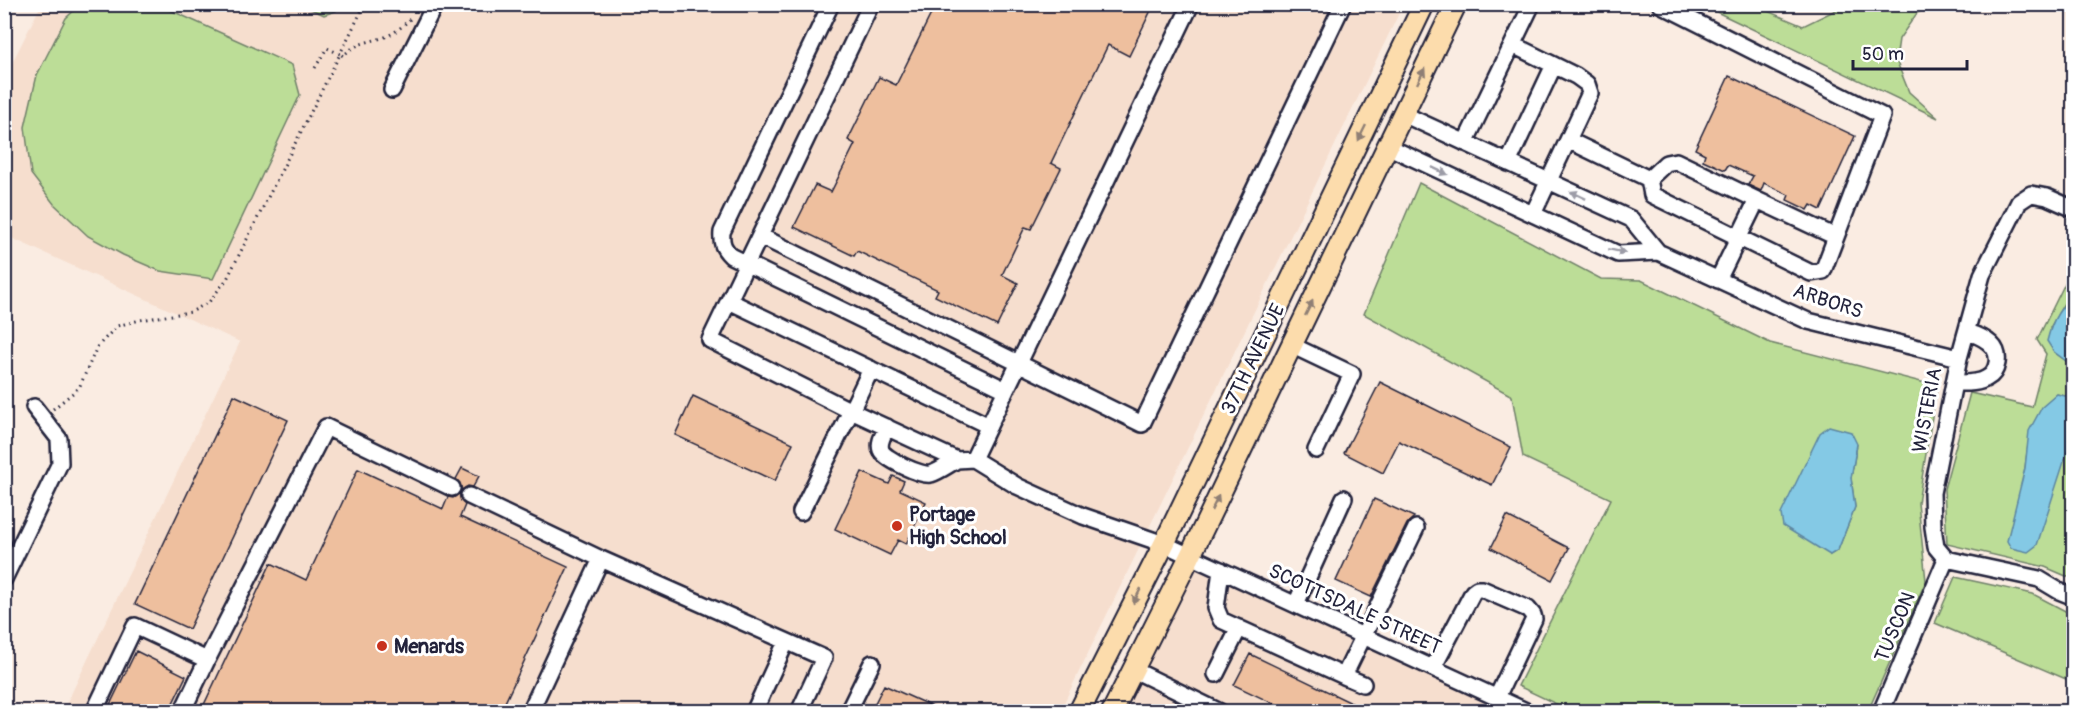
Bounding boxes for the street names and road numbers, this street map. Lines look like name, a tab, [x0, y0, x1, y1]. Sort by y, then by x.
street label: ARBORS	[1790, 278, 1866, 324]
street label: 37TH AVENUE	[1215, 300, 1291, 418]
street label: WISTERIA	[1907, 365, 1947, 455]
street label: SCOTTSDALE STREET	[1265, 558, 1445, 660]
street label: TUSCON	[1869, 588, 1921, 666]

